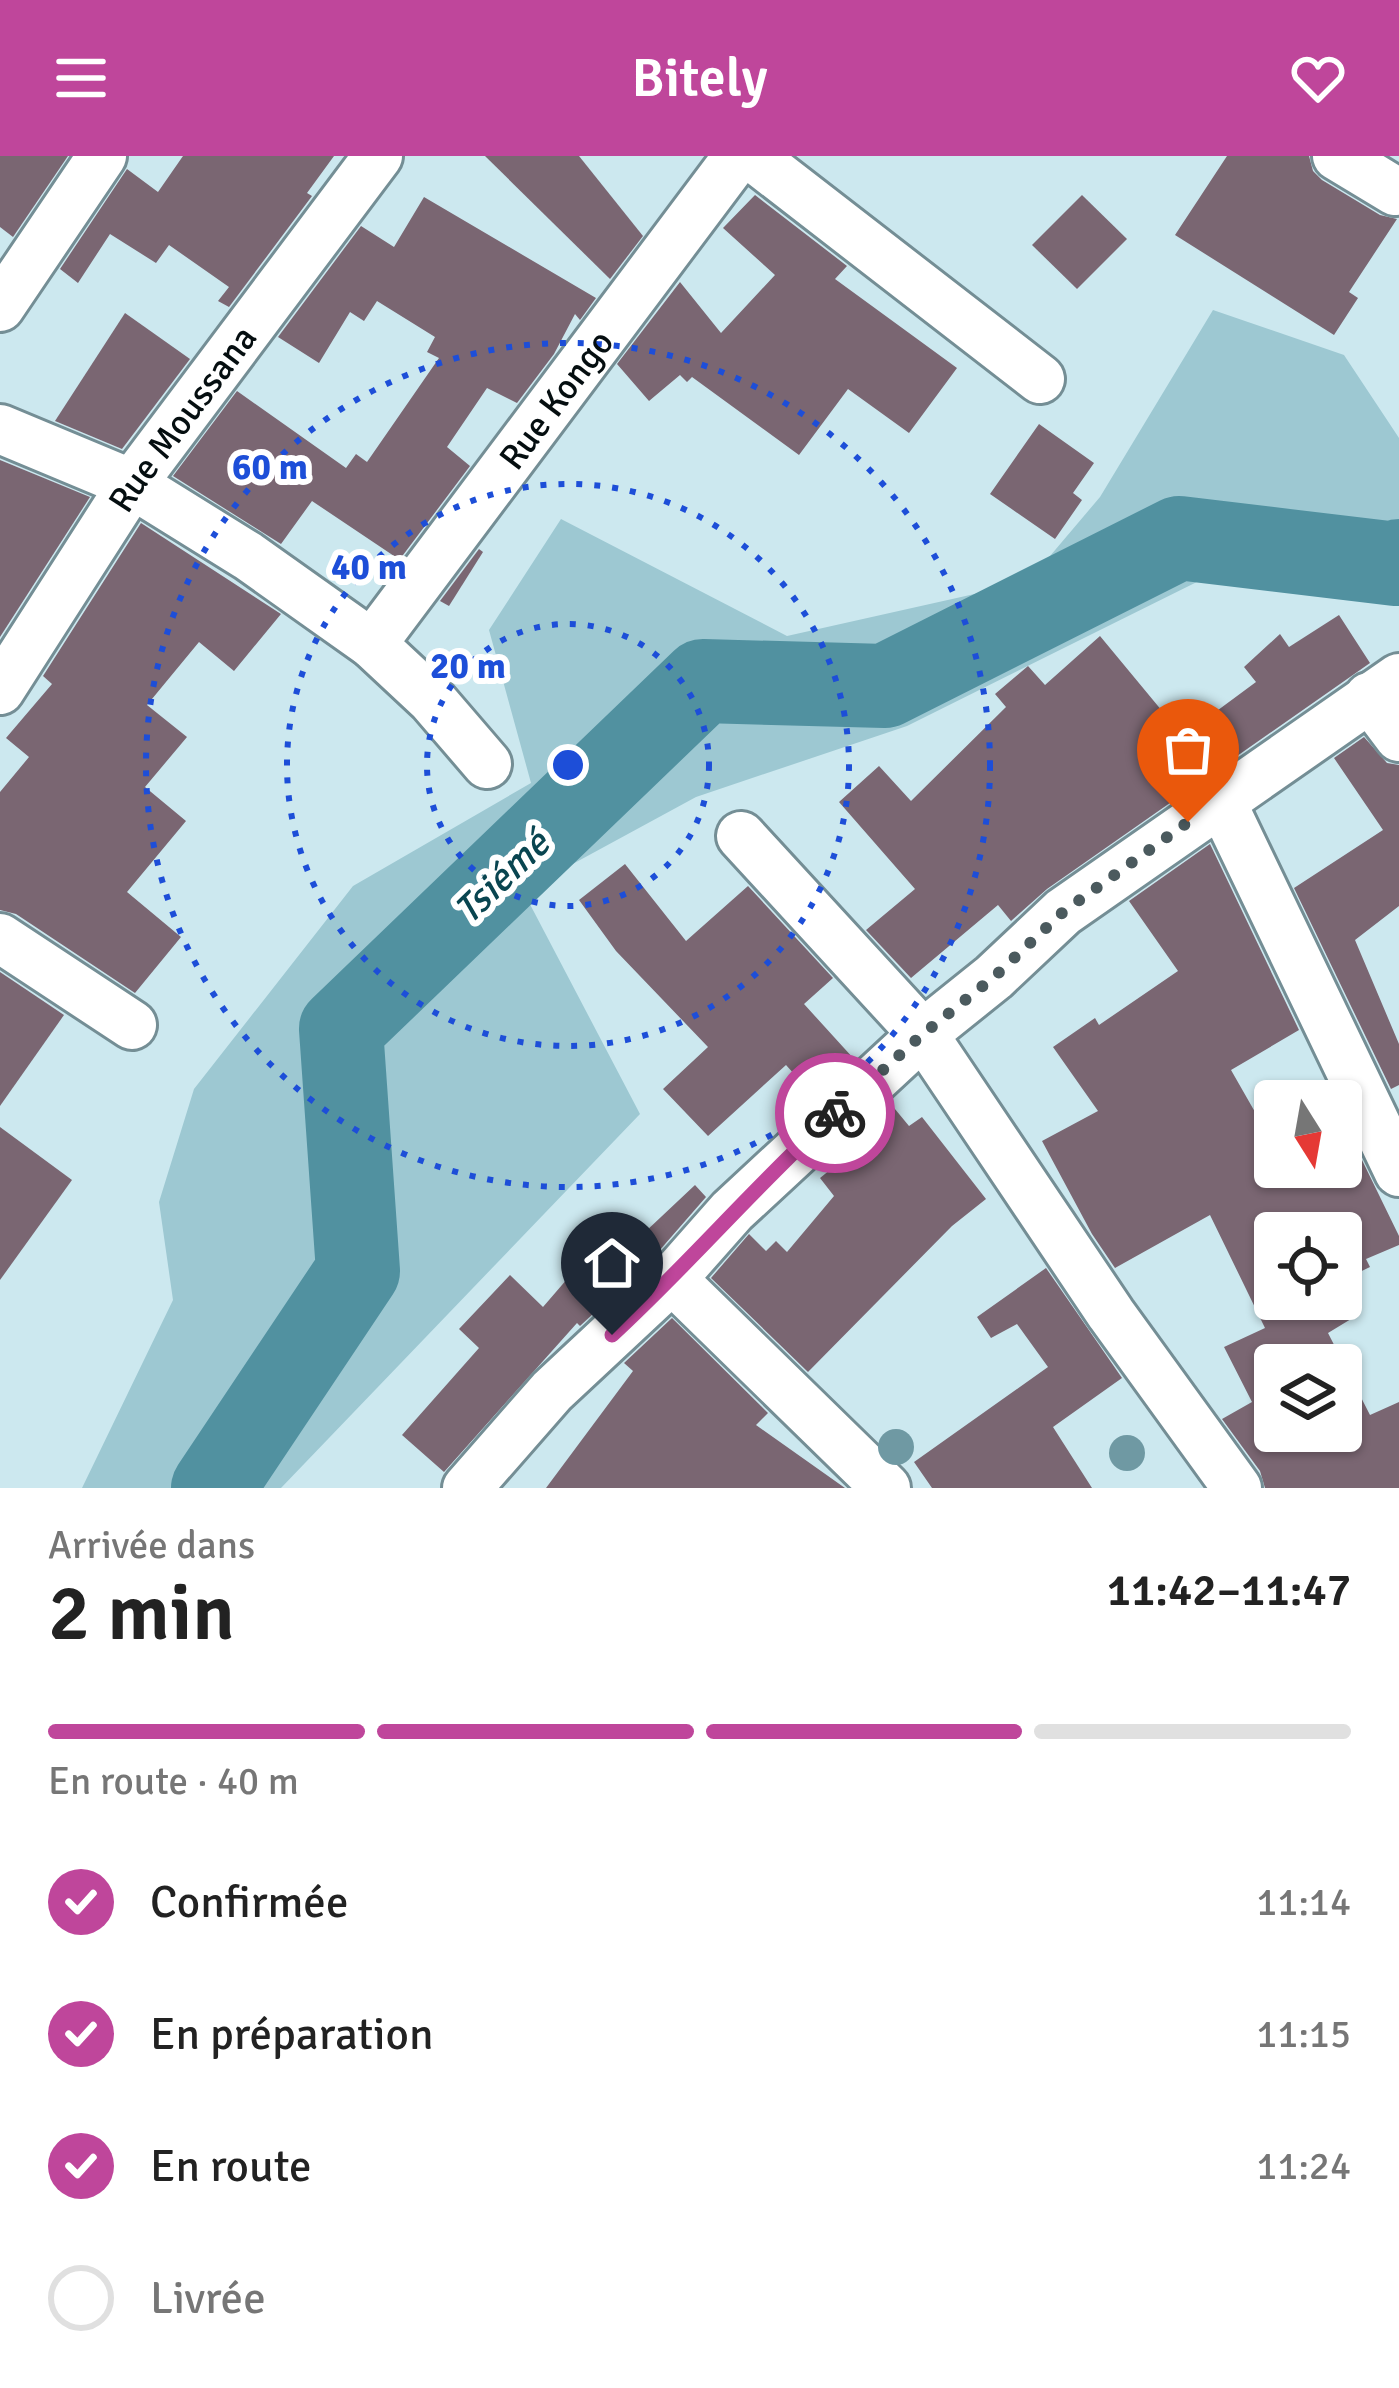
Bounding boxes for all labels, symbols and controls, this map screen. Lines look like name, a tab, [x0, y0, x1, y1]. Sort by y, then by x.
icon: menu	[48, 45, 114, 111]
text: Bitely	[632, 45, 767, 112]
icon: heart	[1285, 45, 1351, 111]
street label: Rue Moussana	[99, 317, 267, 521]
street label: Rue Kongo	[490, 321, 624, 479]
text: 60 m	[232, 445, 308, 490]
text: 40 m	[331, 545, 407, 590]
text: 20 m	[430, 644, 506, 689]
pin	[1137, 699, 1239, 822]
icon: bag	[1155, 717, 1221, 783]
centre of rings	[547, 744, 589, 786]
water label: Tsiémé	[444, 818, 561, 934]
courier	[775, 1053, 895, 1173]
icon: bike	[802, 1080, 868, 1146]
north arrow	[1254, 1080, 1362, 1188]
map controls	[1254, 1080, 1362, 1452]
pin	[561, 1212, 663, 1335]
button: locate	[1254, 1212, 1362, 1320]
icon: home	[579, 1230, 645, 1296]
button: layers	[1254, 1344, 1362, 1452]
text: Arrivée dans	[48, 1521, 255, 1569]
text: 11:42–11:47	[1107, 1563, 1351, 1618]
text: 2 min	[48, 1566, 235, 1662]
text: En route · 40 m	[48, 1757, 299, 1805]
icon: check	[48, 1869, 114, 1935]
text: Confirmée	[150, 1875, 348, 1930]
text: 11:14	[1256, 1878, 1351, 1926]
icon: check	[48, 2001, 114, 2067]
text: En préparation	[150, 2007, 433, 2062]
text: 11:15	[1256, 2010, 1351, 2058]
icon: check	[48, 2133, 114, 2199]
text: En route	[150, 2139, 312, 2194]
text: 11:24	[1256, 2142, 1351, 2190]
text: Livrée	[150, 2271, 266, 2326]

